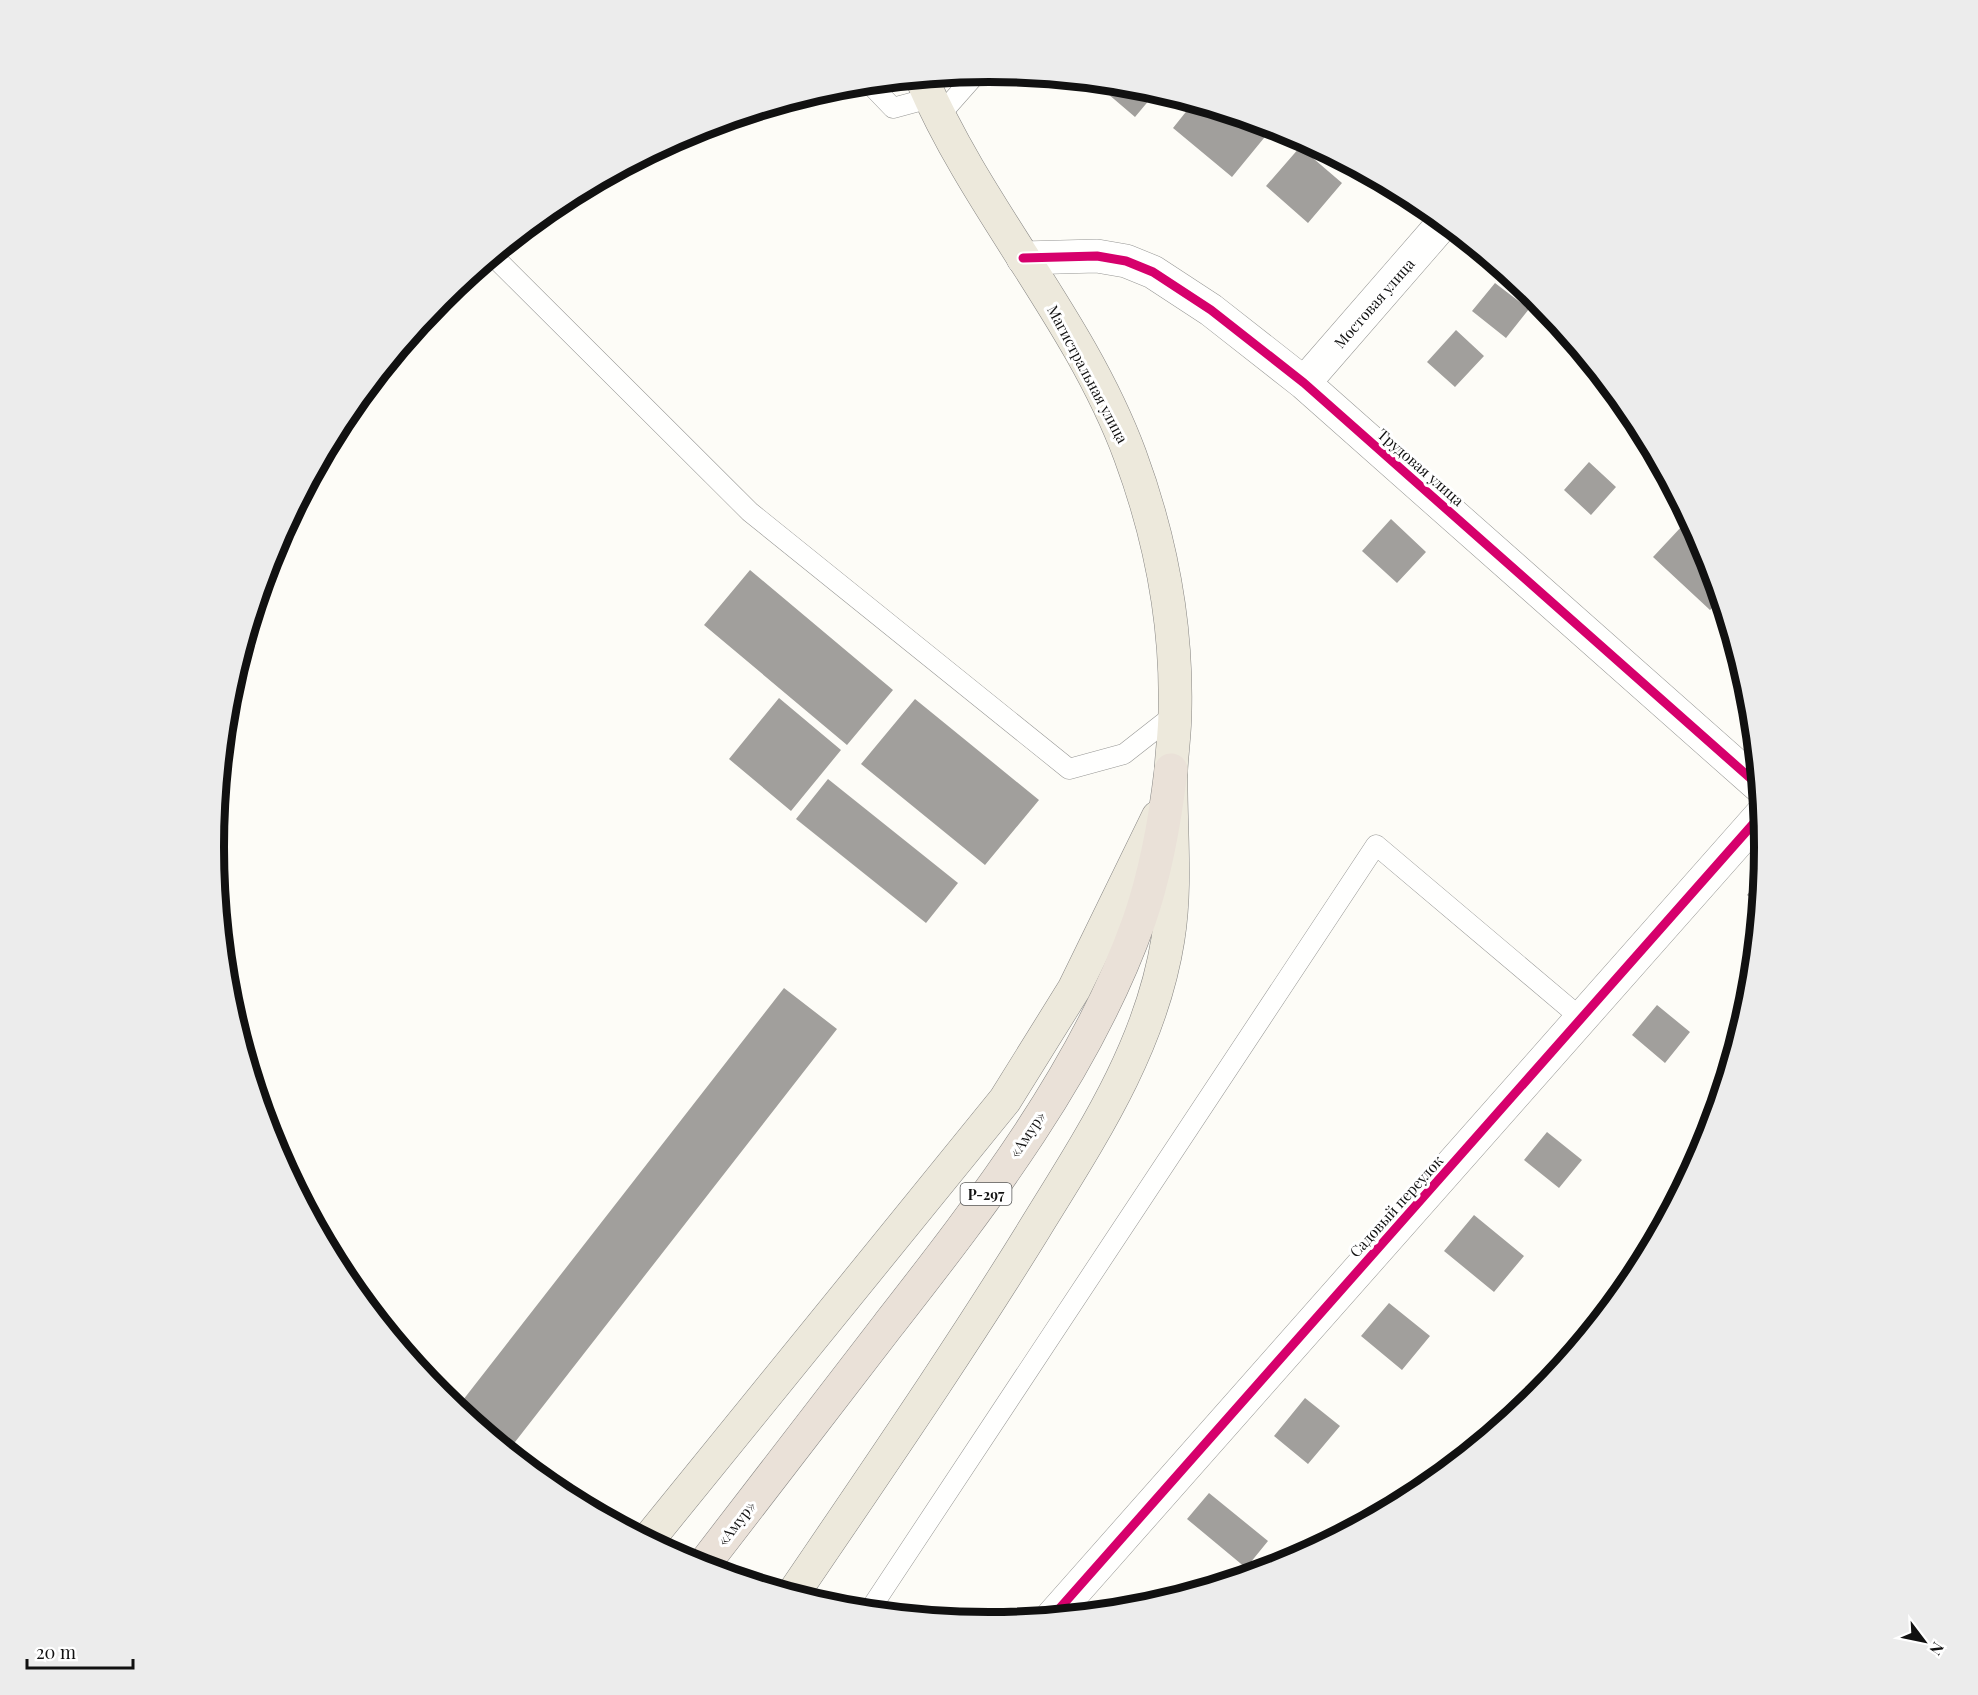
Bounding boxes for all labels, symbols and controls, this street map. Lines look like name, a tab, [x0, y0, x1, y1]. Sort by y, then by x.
street label: Мостовая улица	[1329, 253, 1419, 352]
street label: Магистральная улица	[1043, 301, 1133, 447]
street label: Трудовая улица	[1374, 424, 1469, 510]
street label: «Амур»	[1004, 1107, 1050, 1161]
street label: Садовый переулок	[1345, 1150, 1447, 1261]
road number: Р-297	[960, 1183, 1012, 1205]
street label: «Амур»	[712, 1496, 760, 1549]
north arrow	[1894, 1611, 1954, 1671]
scale bar	[27, 1632, 134, 1670]
text: N	[1925, 1639, 1949, 1660]
text: 20 m	[36, 1640, 76, 1664]

